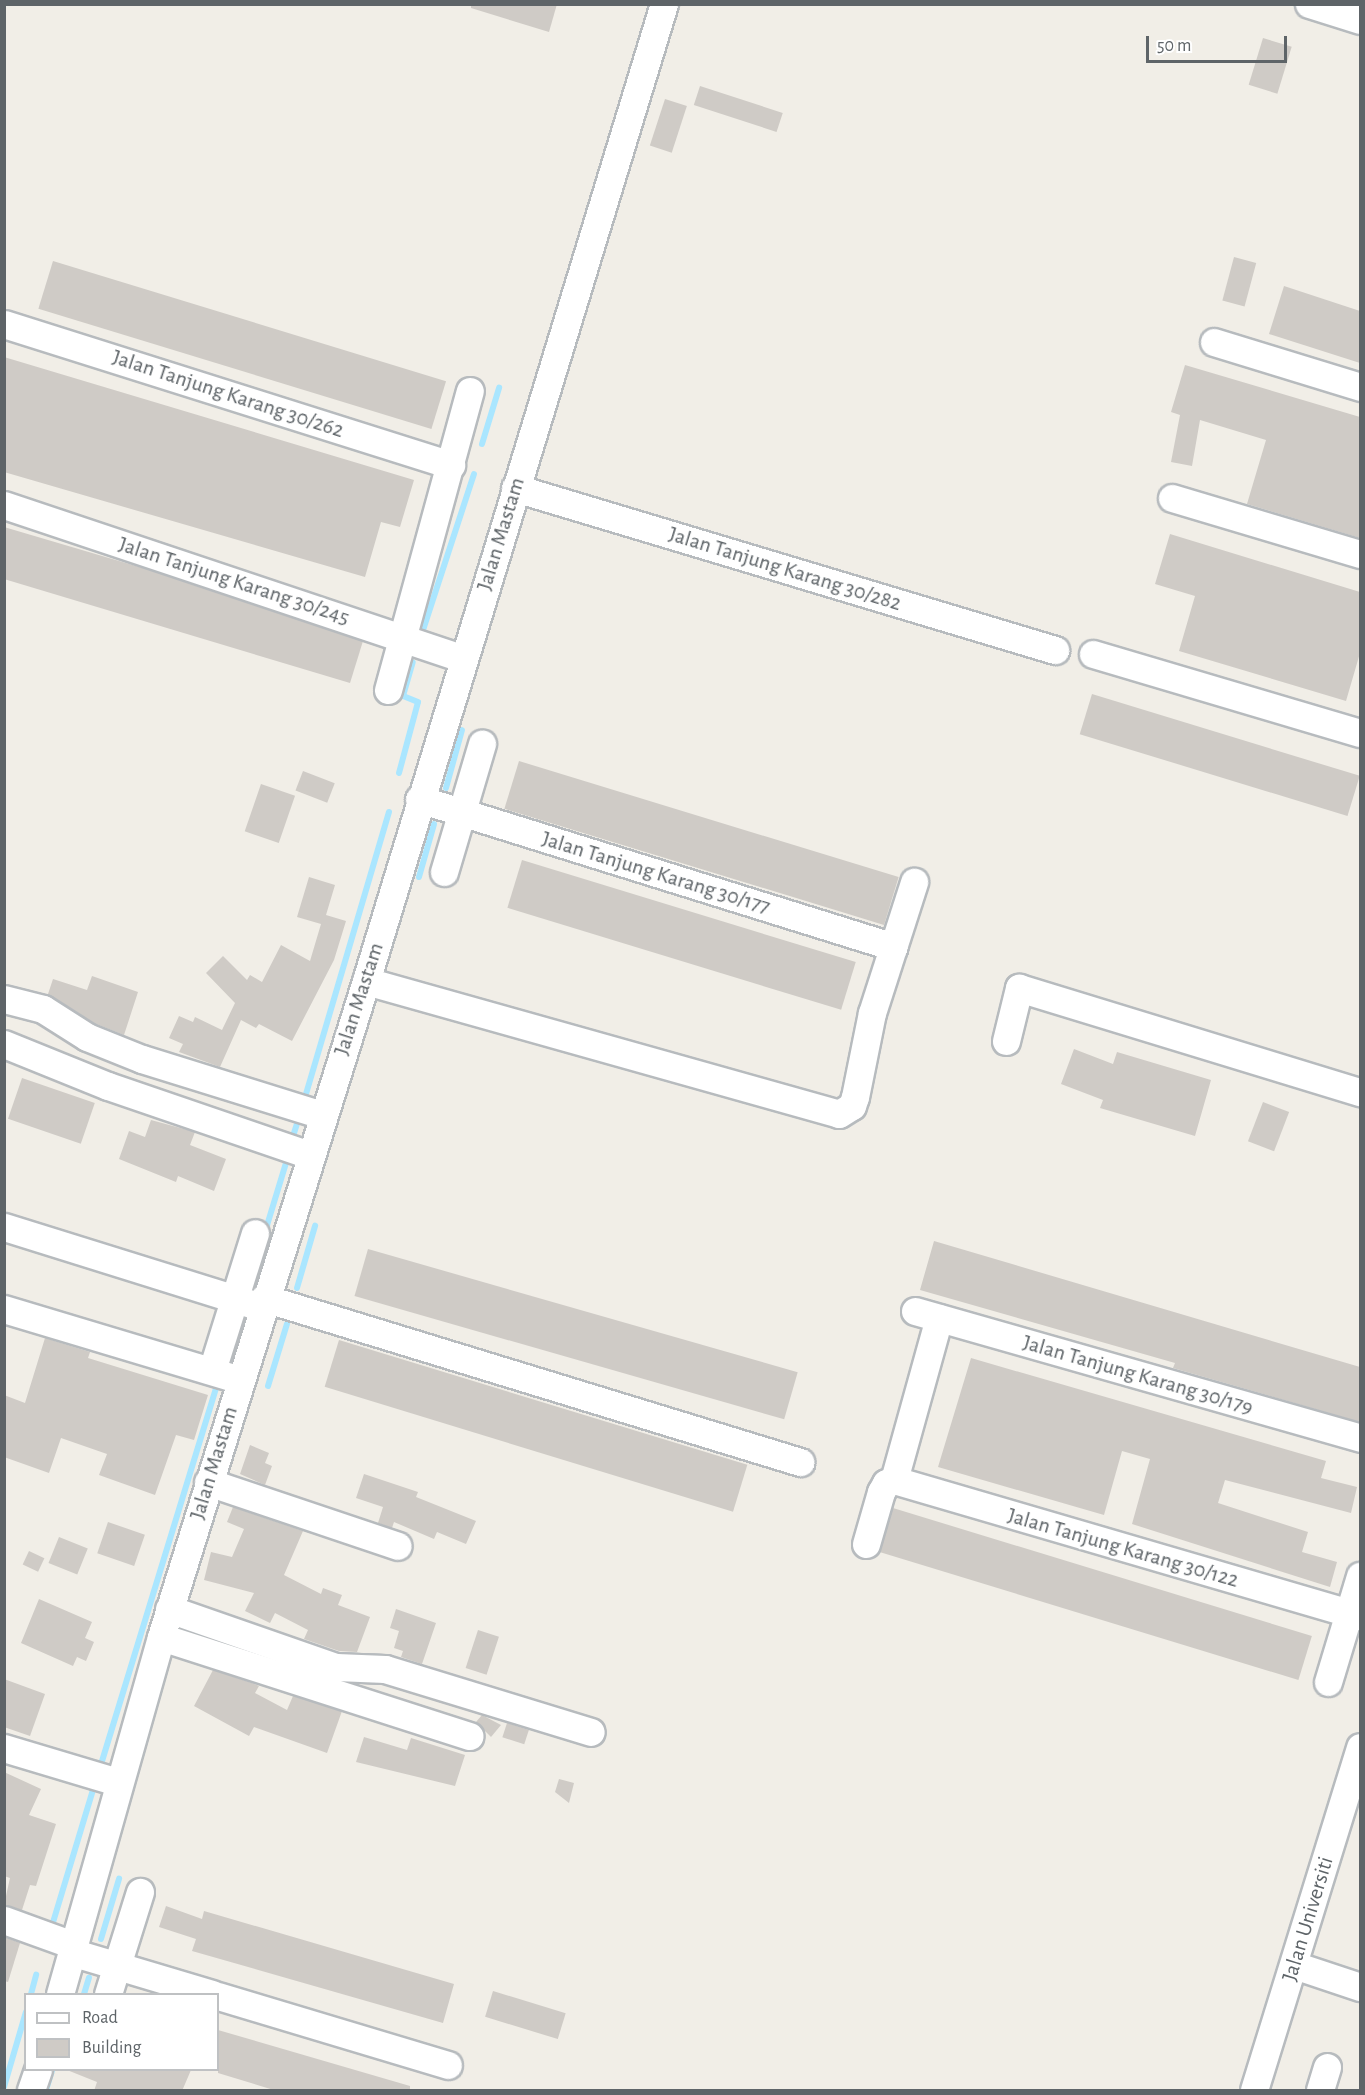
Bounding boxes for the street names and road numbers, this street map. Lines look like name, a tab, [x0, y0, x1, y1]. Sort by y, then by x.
street label: Jalan Tanjung Karang 30/262	[109, 344, 347, 444]
street label: Jalan Mastam	[471, 474, 531, 594]
street label: Jalan Tanjung Karang 30/282	[666, 521, 904, 617]
street label: Jalan Tanjung Karang 30/245	[115, 531, 353, 631]
street label: Jalan Tanjung Karang 30/177	[539, 826, 773, 920]
street label: Jalan Mastam	[328, 939, 390, 1059]
street label: Jalan Tanjung Karang 30/179	[1020, 1329, 1256, 1421]
street label: Jalan Mastam	[184, 1403, 244, 1523]
street label: Jalan Tanjung Karang 30/122	[1005, 1502, 1241, 1594]
street label: Jalan Universiti	[1277, 1853, 1339, 1985]

